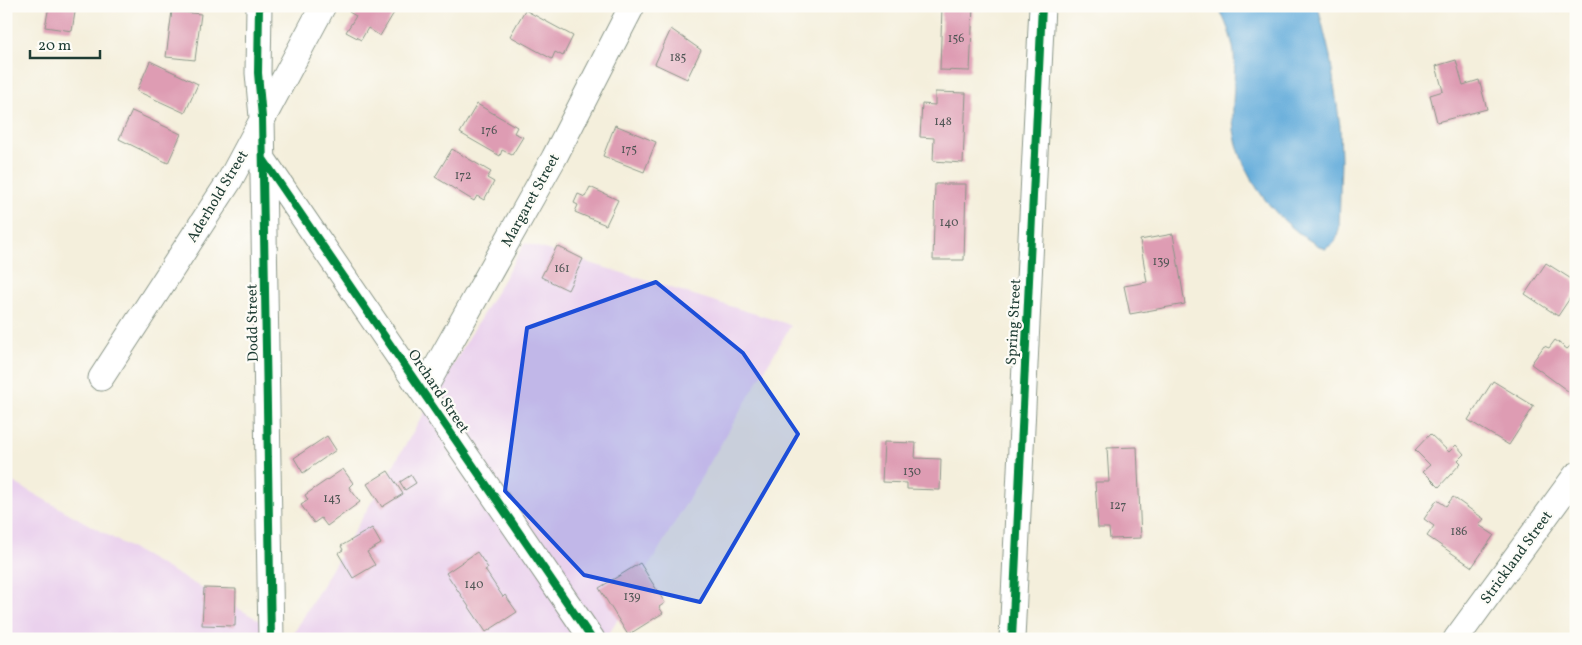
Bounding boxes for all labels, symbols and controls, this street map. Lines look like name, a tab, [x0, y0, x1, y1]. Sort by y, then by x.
scale bar	[30, 28, 100, 60]
house number: 156	[948, 31, 964, 47]
text: 20 m	[38, 36, 71, 57]
house number: 185	[670, 50, 686, 66]
house number: 148	[934, 114, 952, 130]
house number: 176	[481, 123, 497, 139]
house number: 175	[621, 142, 637, 158]
street label: Aderhold Street	[182, 147, 254, 247]
street label: Margaret Street	[497, 150, 566, 251]
house number: 172	[455, 168, 471, 184]
house number: 140	[940, 215, 958, 231]
house number: 139	[1153, 254, 1169, 270]
house number: 161	[554, 261, 570, 277]
street label: Spring Street	[1002, 278, 1027, 366]
street label: Dodd Street	[242, 284, 265, 362]
street label: Orchard Street	[402, 346, 474, 438]
house number: 130	[903, 464, 921, 480]
house number: 143	[323, 491, 341, 507]
house number: 127	[1110, 498, 1126, 514]
street label: Strickland Street	[1476, 507, 1558, 609]
house number: 186	[1451, 524, 1467, 540]
house number: 140	[465, 577, 483, 593]
house number: 139	[624, 589, 640, 605]

